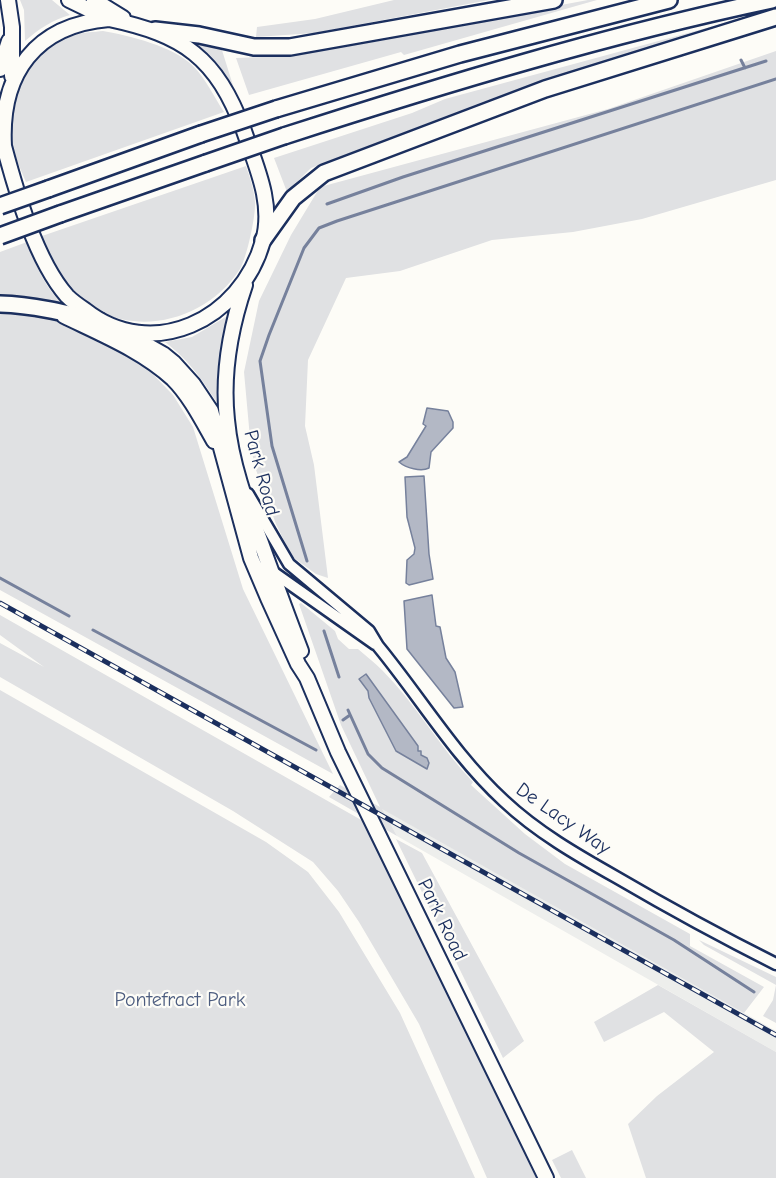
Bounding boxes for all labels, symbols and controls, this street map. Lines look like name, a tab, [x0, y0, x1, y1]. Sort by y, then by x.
street label: Park Road	[238, 427, 284, 519]
street label: De Lacy Way	[511, 778, 615, 860]
street label: Park Road	[412, 875, 472, 965]
park label: Pontefract Park	[115, 988, 245, 1012]

